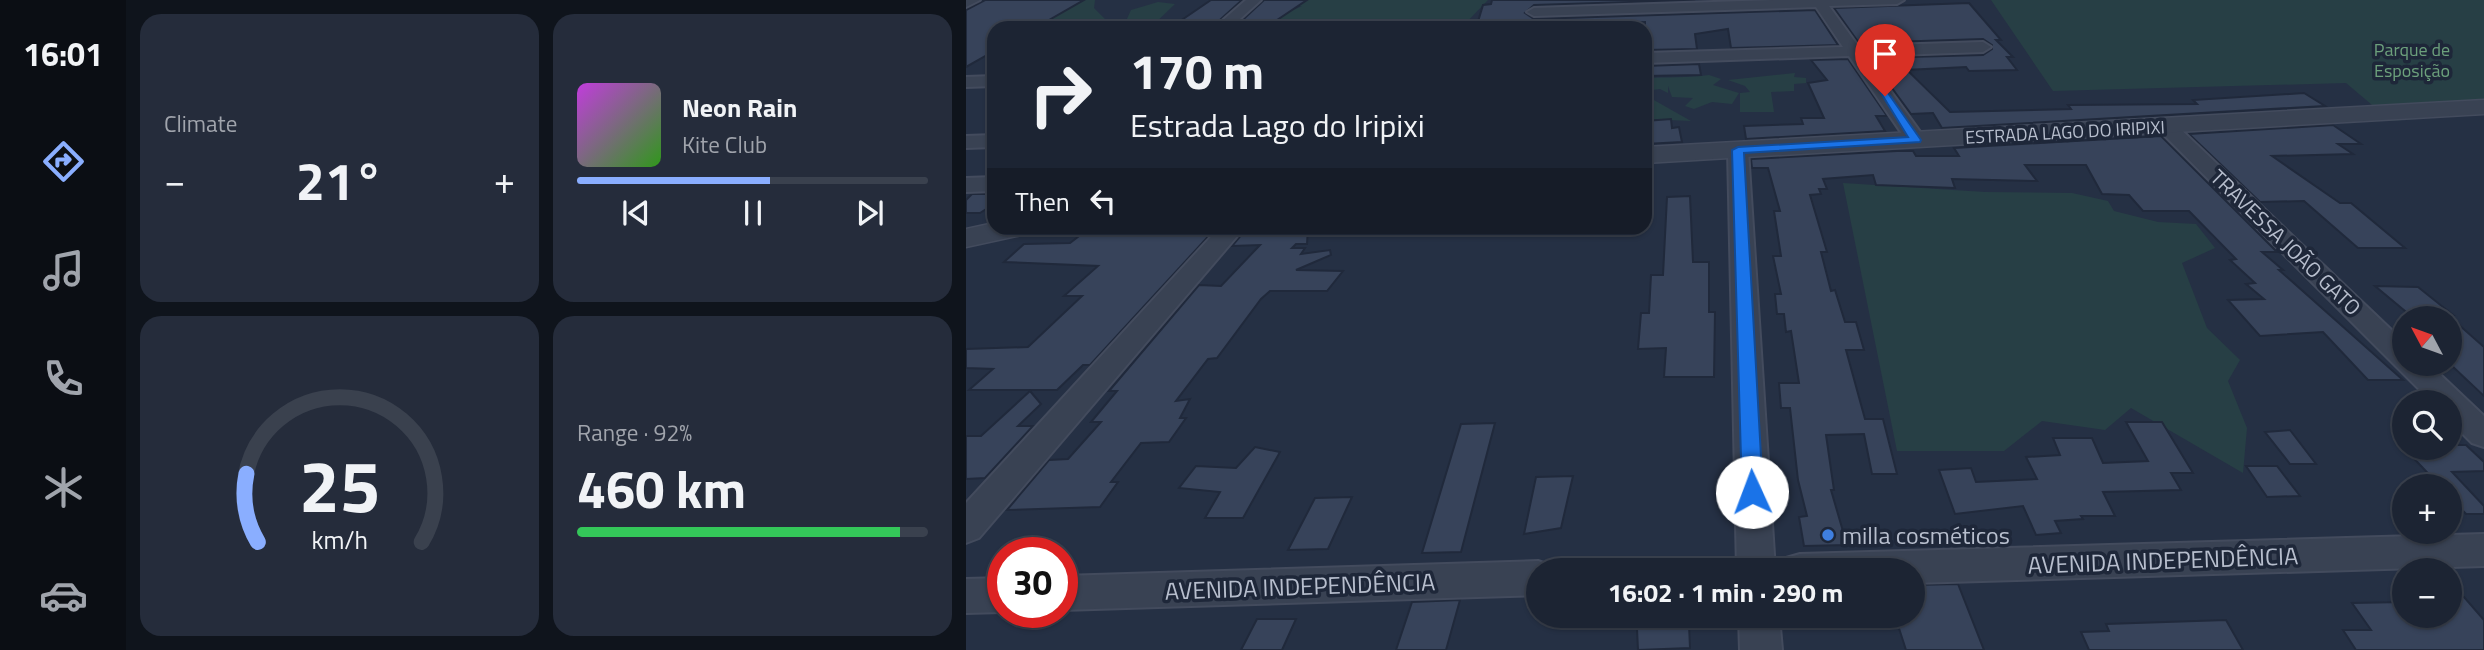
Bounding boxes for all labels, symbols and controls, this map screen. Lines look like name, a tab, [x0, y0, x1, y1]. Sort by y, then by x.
pin	[1855, 24, 1915, 96]
text: 16:01	[23, 30, 103, 78]
text: 170 m	[1130, 33, 1264, 108]
icon: arrive	[1866, 35, 1904, 73]
park label: Parque de Esposição	[2374, 36, 2450, 84]
icon: right	[1015, 49, 1106, 140]
text: Neon Rain	[682, 88, 797, 127]
text: Estrada Lago do Iripixi	[1130, 101, 1425, 149]
text: Climate	[164, 106, 237, 141]
street label: ESTRADA LAGO DO IRIPIXI	[1964, 113, 2166, 151]
text: Kite Club	[682, 127, 767, 162]
icon: directions	[39, 137, 88, 186]
text: 21°	[296, 141, 383, 220]
text: −	[164, 151, 185, 209]
text: +	[494, 151, 515, 209]
street label: TRAVESSA JOÃO GATO	[2203, 162, 2369, 322]
text: Then	[1015, 182, 1070, 221]
icon: left	[1084, 182, 1122, 220]
icon: previous	[617, 194, 655, 232]
icon: pause	[734, 194, 772, 232]
icon: next	[851, 194, 889, 232]
icon: music	[39, 246, 88, 295]
north arrow	[2392, 306, 2462, 376]
map controls	[2392, 306, 2462, 628]
icon: phone	[39, 354, 88, 403]
button: search	[2392, 390, 2462, 460]
text: Range · 92%	[577, 415, 692, 450]
text: 25	[299, 430, 380, 540]
text: 460 km	[577, 449, 746, 528]
position arrow	[1715, 455, 1789, 529]
icon: climate	[39, 463, 88, 512]
button: +	[2392, 474, 2462, 544]
place label: milla cosméticos	[1842, 517, 2010, 553]
text: km/h	[311, 521, 368, 559]
marker: milla cosméticos	[1820, 527, 1836, 543]
speed limit sign: 30	[987, 537, 1078, 628]
street label: AVENIDA INDEPENDÊNCIA	[2027, 537, 2299, 583]
button: −	[2392, 558, 2462, 628]
street label: AVENIDA INDEPENDÊNCIA	[1164, 563, 1436, 609]
icon: car	[39, 571, 88, 620]
text: 16:02 · 1 min · 290 m	[1608, 573, 1843, 612]

